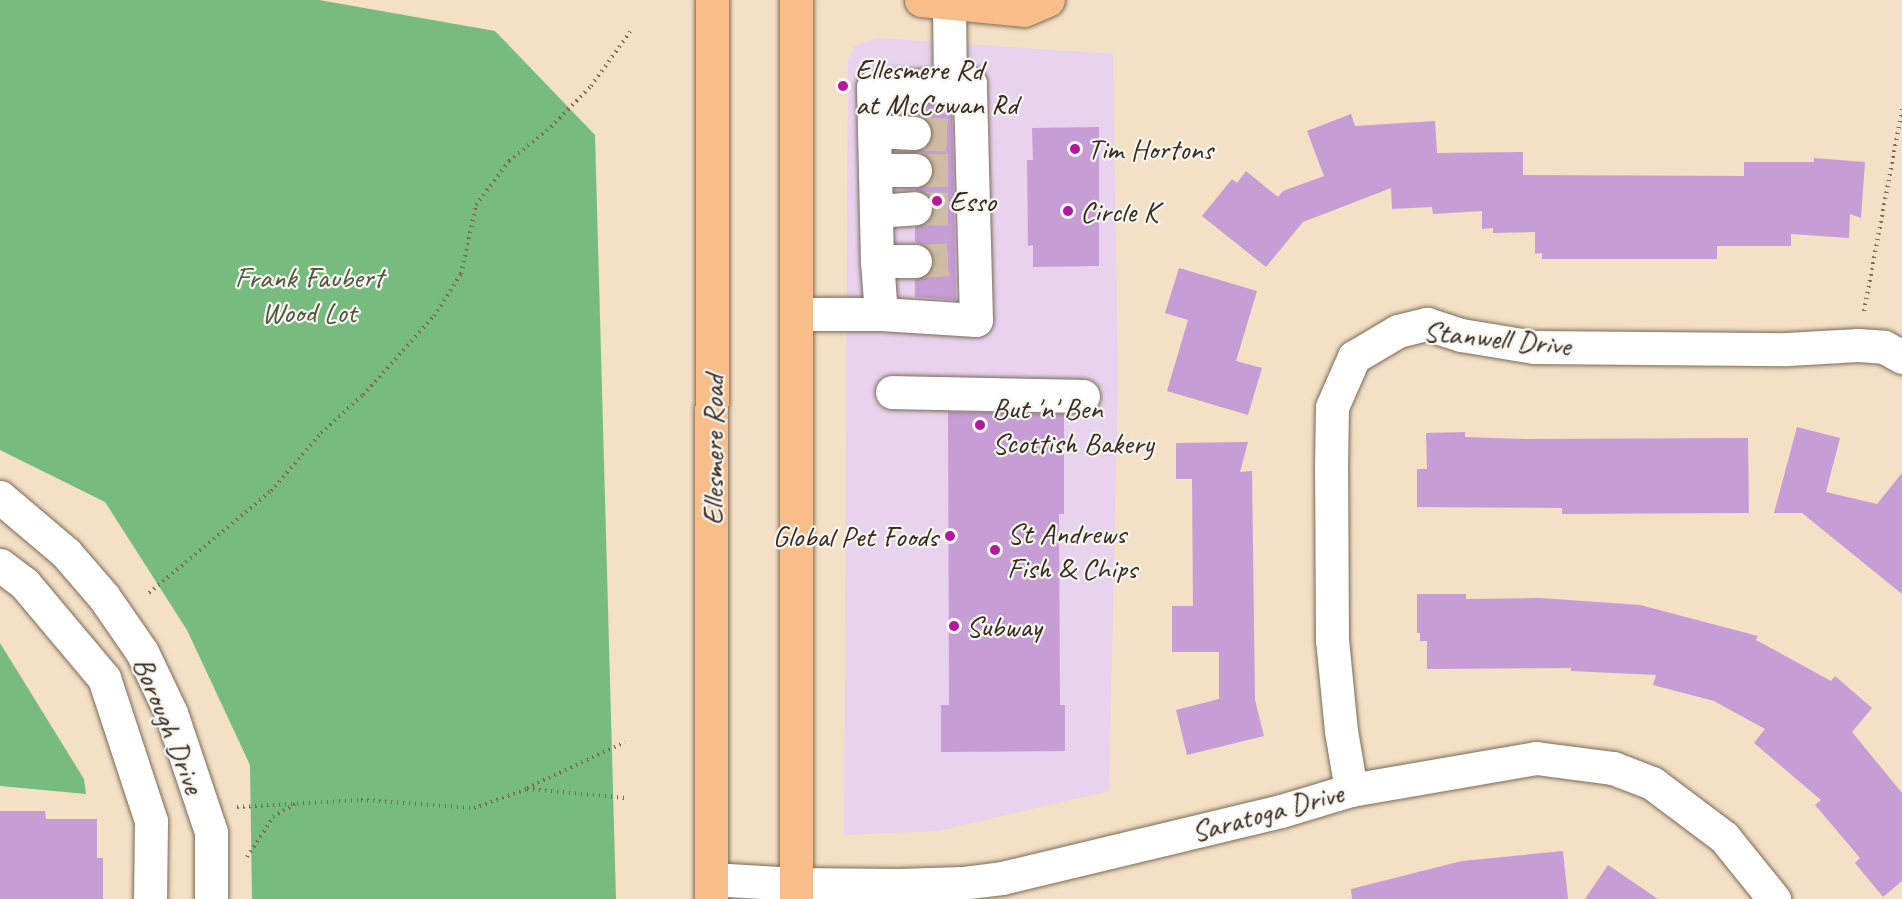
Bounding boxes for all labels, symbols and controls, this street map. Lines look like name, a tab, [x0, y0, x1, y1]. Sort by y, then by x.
place label: Ellesmere Rd at McCowan Rd	[855, 51, 1018, 122]
marker: Ellesmere Rd at McCowan Rd	[836, 79, 850, 93]
place label: Tim Hortons	[1087, 131, 1213, 167]
marker: Tim Hortons	[1068, 142, 1082, 156]
place label: Esso	[949, 183, 996, 219]
place label: Circle K	[1080, 193, 1158, 229]
marker: Esso	[930, 194, 944, 208]
marker: Circle K	[1061, 204, 1075, 218]
park label: Frank Faubert Wood Lot	[234, 259, 384, 330]
street label: Stanwell Drive	[1421, 312, 1573, 364]
street label: Ellesmere Road	[695, 375, 731, 525]
place label: But 'n' Ben Scottish Bakery	[992, 390, 1154, 460]
marker: But 'n' Ben Scottish Bakery	[973, 418, 987, 432]
place label: St Andrews Fish & Chips	[1007, 515, 1137, 586]
place label: Global Pet Foods	[774, 518, 938, 554]
marker: Global Pet Foods	[943, 529, 957, 543]
marker: St Andrews Fish & Chips	[988, 543, 1002, 557]
place label: Subway	[966, 608, 1042, 644]
marker: Subway	[947, 619, 961, 633]
street label: Borough Drive	[125, 651, 213, 799]
street label: Saratoga Drive	[1187, 774, 1347, 850]

